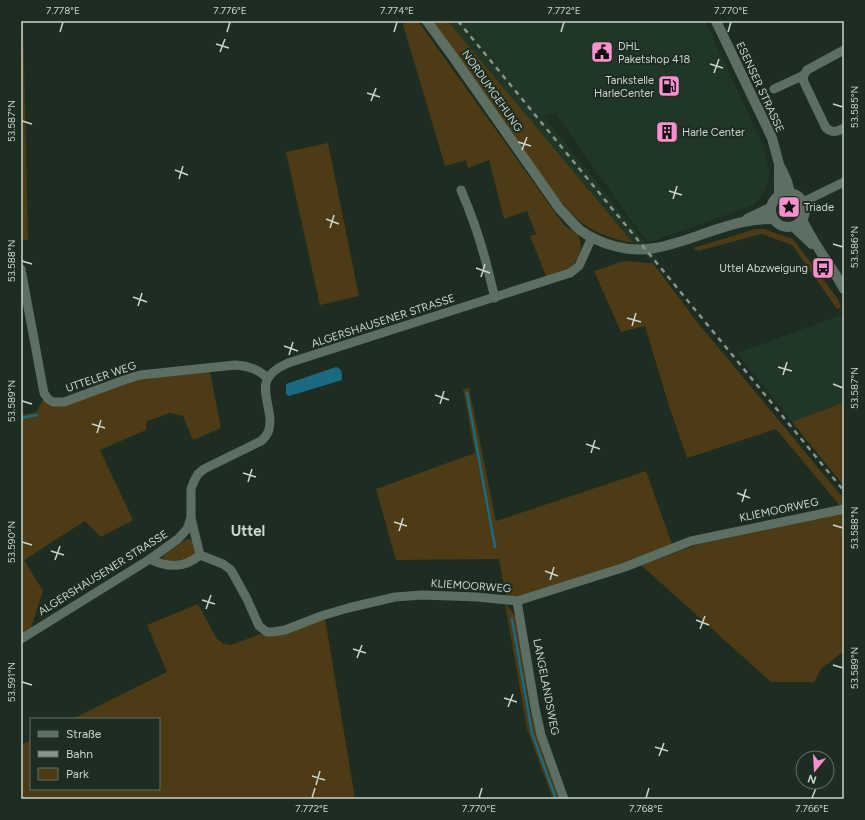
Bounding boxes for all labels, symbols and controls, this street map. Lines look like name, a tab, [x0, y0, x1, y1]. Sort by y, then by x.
text: 7.778°E	[46, 4, 80, 17]
text: 7.776°E	[213, 4, 247, 17]
text: 7.774°E	[380, 4, 414, 17]
text: 7.772°E	[547, 4, 581, 17]
text: 7.770°E	[714, 4, 748, 17]
public building icon: DHL Paketshop 418	[589, 39, 615, 65]
place label: DHL Paketshop 418	[618, 40, 690, 66]
street label: ESENSER STRASSE	[733, 40, 787, 134]
street label: NORDUMGEHUNG	[459, 48, 525, 134]
fuel station icon: Tankstelle HarleCenter	[656, 73, 682, 99]
place label: Tankstelle HarleCenter	[594, 74, 654, 100]
text: 53.585°N	[848, 86, 861, 128]
text: 53.587°N	[5, 100, 18, 142]
building icon: Harle Center	[654, 119, 680, 145]
place label: Harle Center	[682, 126, 745, 139]
place icon: Triade	[776, 194, 802, 220]
place label: Triade	[804, 201, 834, 214]
text: 53.586°N	[848, 226, 861, 268]
text: 53.588°N	[5, 240, 18, 282]
bus stop icon: Uttel Abzweigung	[810, 255, 836, 281]
place label: Uttel Abzweigung	[719, 262, 808, 275]
street label: ALGERSHAUSENER STRASSE	[310, 292, 456, 350]
street label: UTTELER WEG	[64, 359, 138, 395]
text: 53.587°N	[848, 367, 861, 409]
text: 53.589°N	[5, 380, 18, 422]
street label: KLIEMOORWEG	[738, 495, 820, 525]
text: 53.588°N	[848, 507, 861, 549]
text: 53.590°N	[5, 521, 18, 563]
district label: Uttel	[231, 522, 265, 540]
street label: ALGERSHAUSENER STRASSE	[36, 528, 170, 618]
street label: KLIEMOORWEG	[430, 577, 512, 595]
street label: LANGELANDSWEG	[530, 638, 562, 736]
text: 53.589°N	[848, 647, 861, 689]
text: 53.591°N	[5, 662, 18, 702]
legend	[30, 718, 160, 790]
text: Straße	[66, 727, 102, 741]
text: Bahn	[66, 747, 93, 761]
north arrow	[795, 750, 835, 790]
text: Park	[66, 767, 89, 781]
text: N	[806, 772, 818, 787]
text: 7.772°E	[295, 802, 329, 815]
text: 7.770°E	[462, 802, 496, 815]
text: 7.768°E	[629, 802, 663, 815]
text: 7.766°E	[795, 802, 829, 815]

